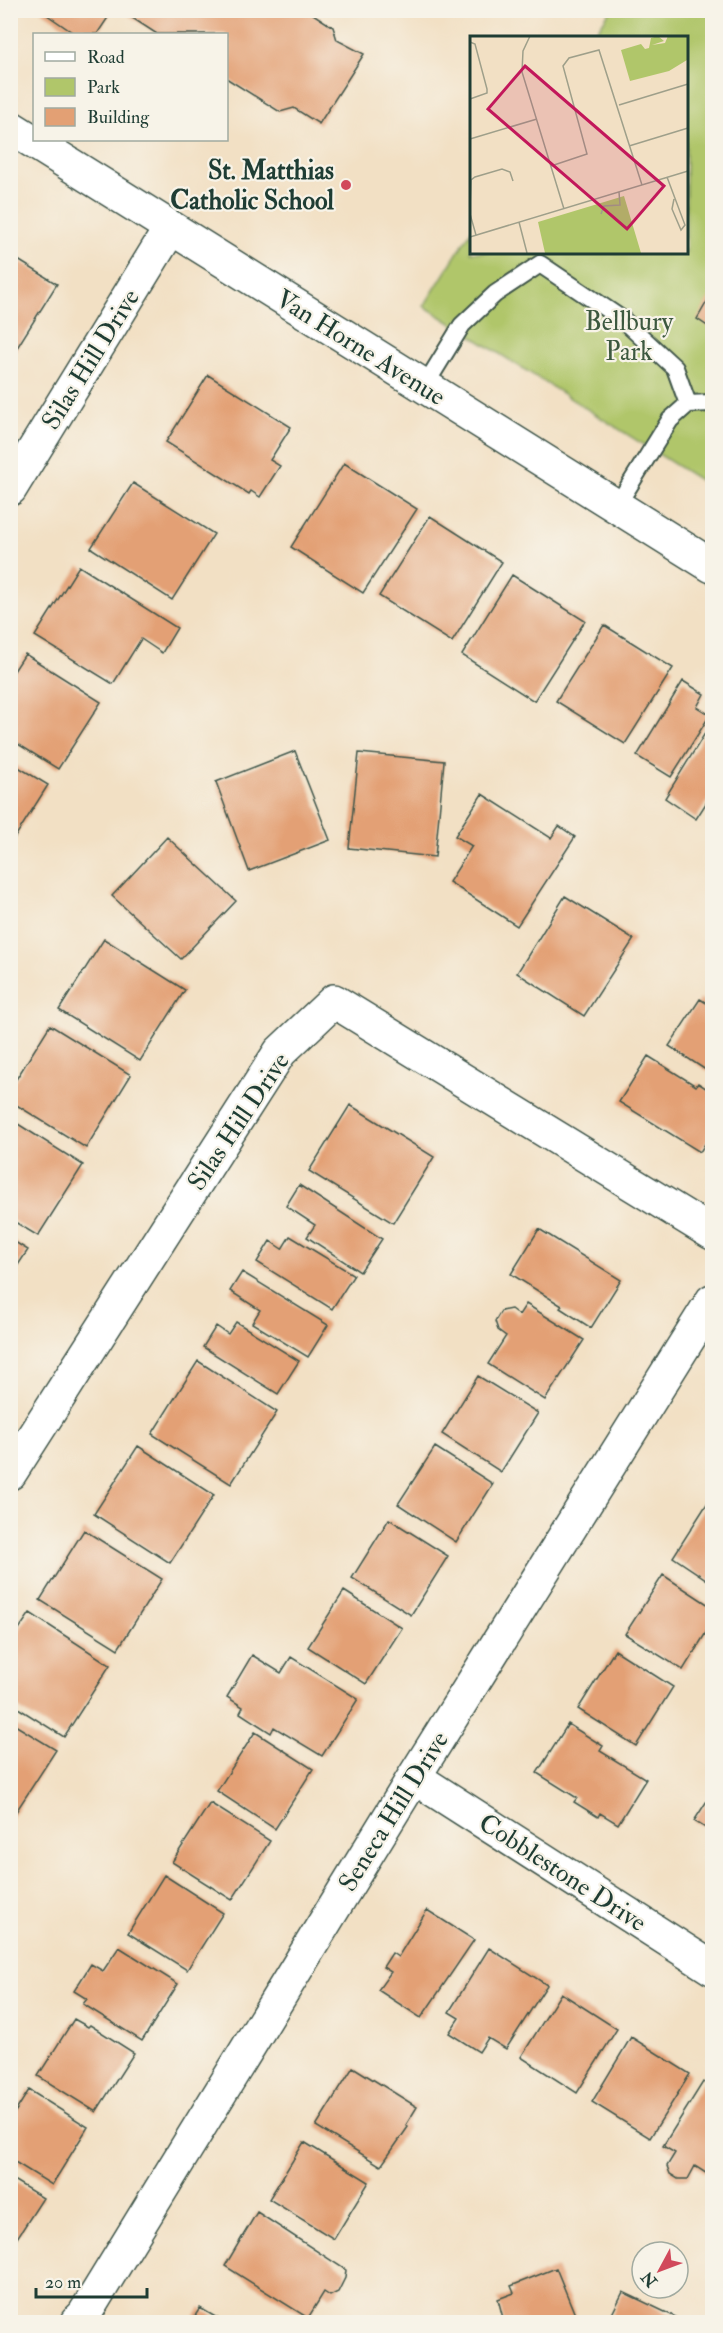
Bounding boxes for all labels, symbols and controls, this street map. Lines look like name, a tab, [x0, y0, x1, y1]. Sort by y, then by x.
legend	[33, 33, 228, 141]
inset map	[470, 36, 687, 254]
text: Road	[87, 46, 125, 69]
text: Park	[87, 76, 120, 99]
text: Building	[87, 106, 150, 129]
place label: St. Matthias Catholic School	[170, 155, 334, 217]
marker: St. Matthias Catholic School	[339, 178, 353, 192]
street label: Silas Hill Drive	[35, 283, 147, 436]
street label: Van Horne Avenue	[270, 283, 451, 413]
park label: Bellbury Park	[585, 306, 674, 368]
street label: Silas Hill Drive	[181, 1046, 297, 1197]
street label: Seneca Hill Drive	[332, 1725, 456, 1898]
street label: Cobblestone Drive	[473, 1807, 652, 1939]
north arrow	[630, 2240, 690, 2300]
scale bar	[36, 2261, 147, 2299]
text: N	[637, 2267, 662, 2292]
text: 20 m	[45, 2271, 81, 2294]

